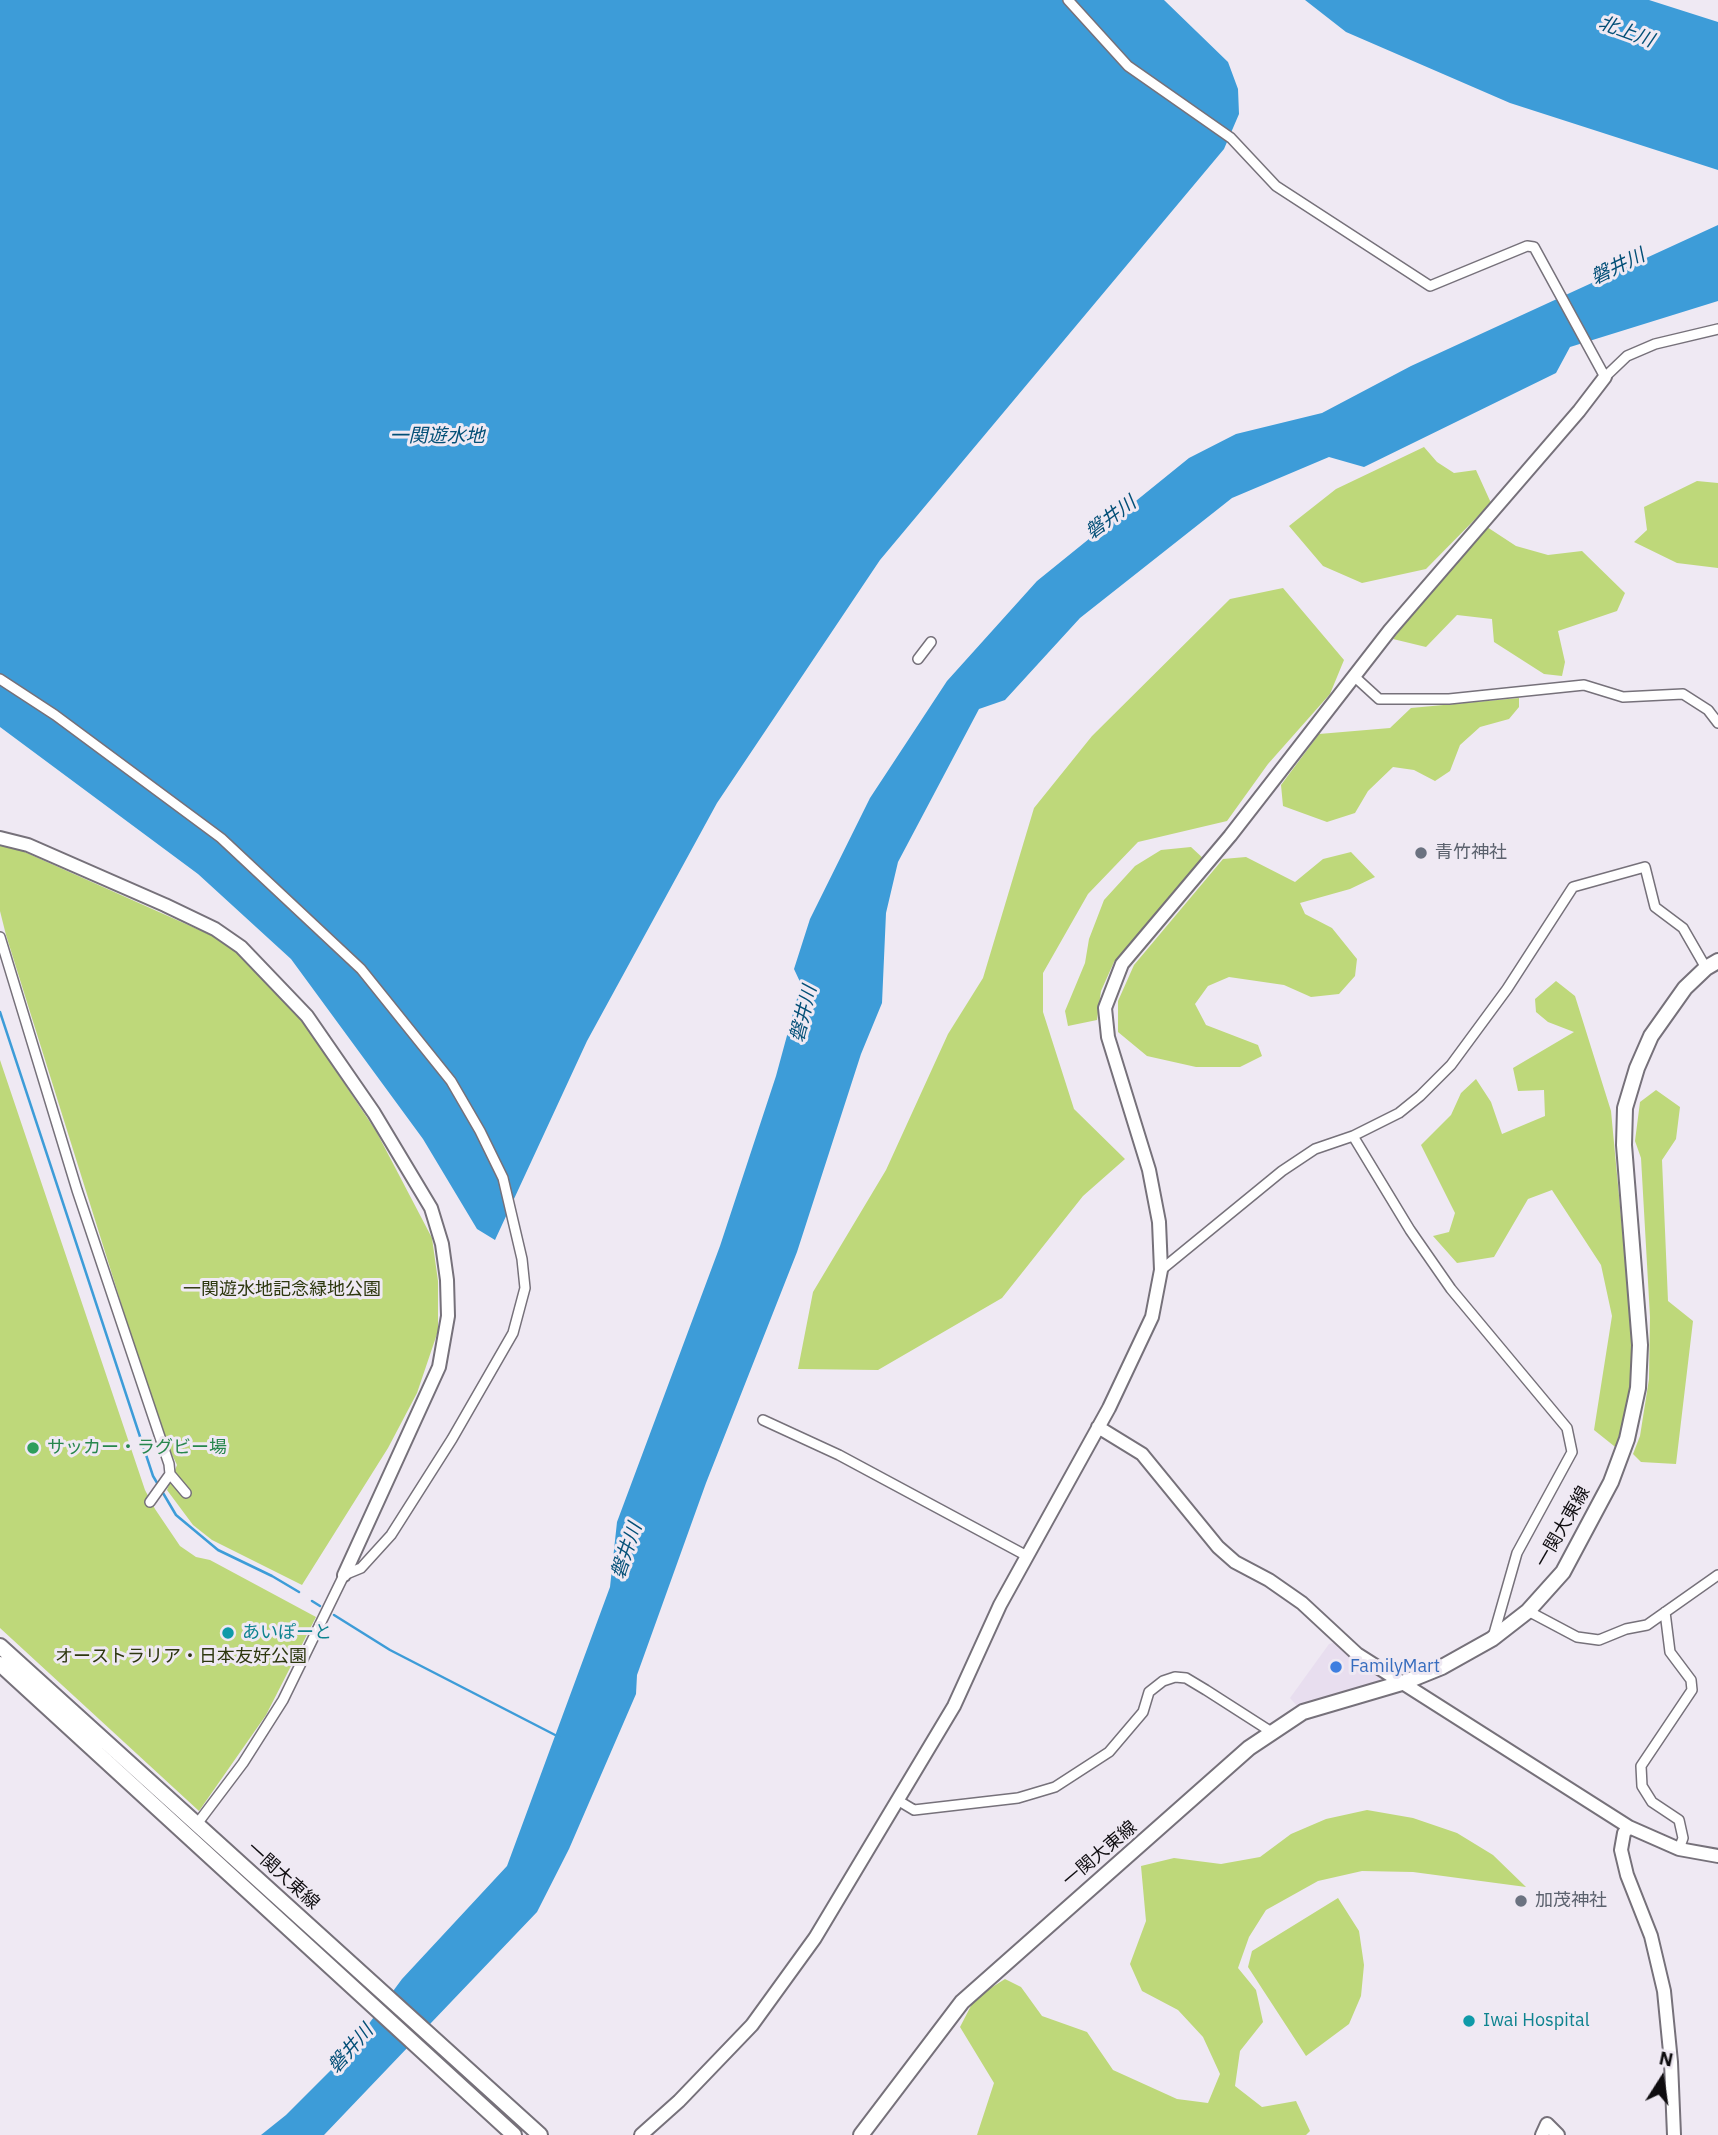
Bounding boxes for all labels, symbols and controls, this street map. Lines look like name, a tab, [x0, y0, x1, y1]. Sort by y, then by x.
water label: 北上川	[1595, 12, 1657, 52]
water label: 磐井川	[1587, 244, 1649, 290]
water label: 一関遊水地	[390, 426, 484, 448]
water label: 磐井川	[1081, 492, 1141, 544]
place label: 青竹神社	[1435, 842, 1507, 864]
marker: 青竹神社	[1413, 845, 1429, 861]
water label: 磐井川	[786, 984, 822, 1044]
park label: 一関遊水地記念緑地公園	[183, 1279, 381, 1301]
place label: サッカー・ラグビー場	[47, 1437, 227, 1459]
marker: サッカー・ラグビー場	[25, 1440, 41, 1456]
street label: 一関大東線	[1531, 1483, 1595, 1571]
water label: 磐井川	[607, 1520, 647, 1582]
place label: あいぽーと	[242, 1622, 332, 1644]
marker: あいぽーと	[220, 1625, 236, 1641]
park label: オーストラリア・日本友好公園	[55, 1646, 307, 1668]
place label: FamilyMart	[1350, 1656, 1440, 1678]
marker: FamilyMart	[1328, 1659, 1344, 1675]
street label: 一関大東線	[1059, 1817, 1141, 1891]
street label: 一関大東線	[242, 1838, 324, 1914]
place label: 加茂神社	[1535, 1890, 1607, 1912]
marker: 加茂神社	[1513, 1893, 1529, 1909]
place label: Iwai Hospital	[1483, 2010, 1590, 2032]
marker: Iwai Hospital	[1461, 2013, 1477, 2029]
water label: 磐井川	[324, 2020, 378, 2078]
north arrow	[1627, 2044, 1697, 2114]
text: N	[1657, 2045, 1676, 2072]

